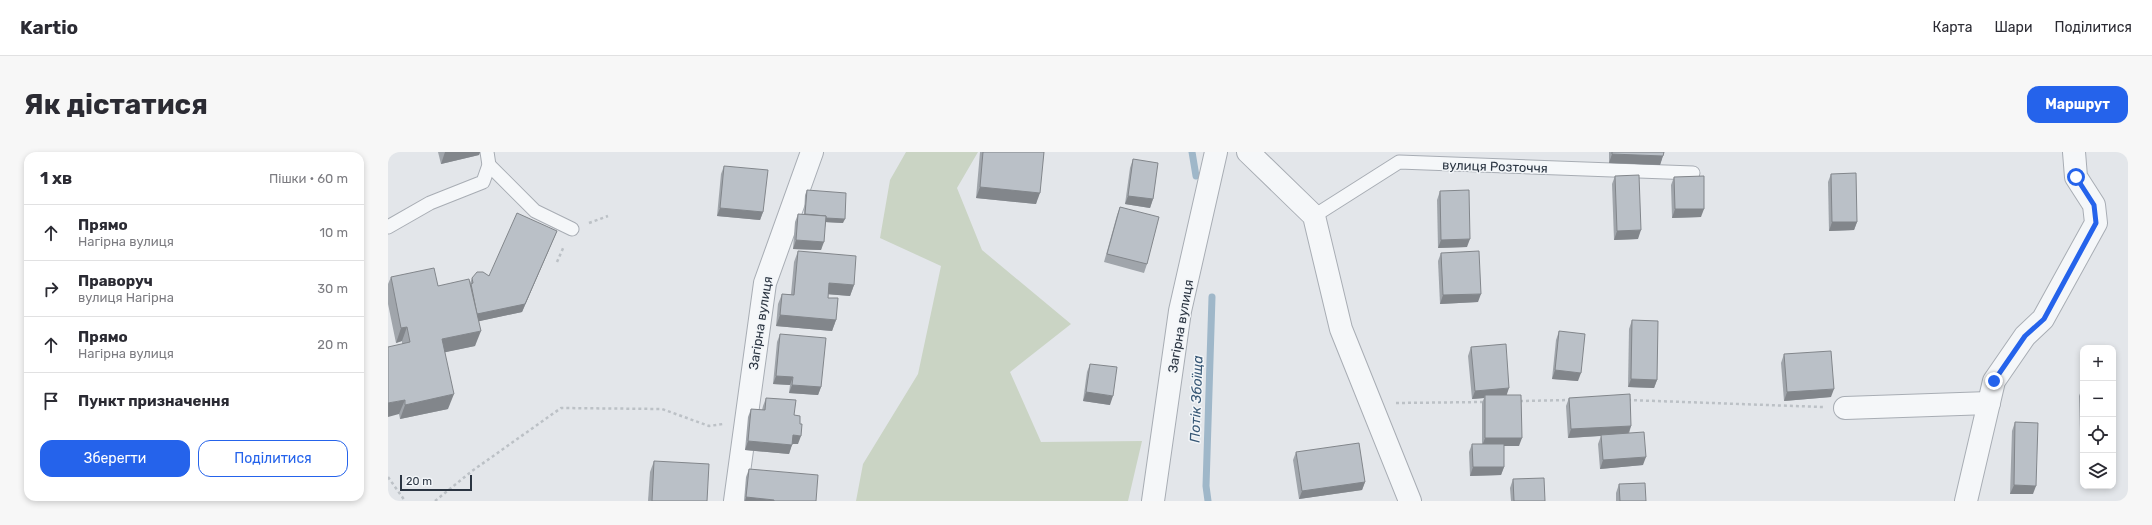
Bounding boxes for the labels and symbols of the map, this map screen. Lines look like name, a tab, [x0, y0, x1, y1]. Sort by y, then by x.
street label: вулиця Розточчя	[1442, 157, 1548, 176]
route start	[2067, 168, 2085, 186]
street label: Загірна вулиця	[746, 275, 775, 371]
street label: Загірна вулиця	[1165, 278, 1196, 374]
water label: Потік Збоїща	[1186, 355, 1207, 443]
route end	[1985, 372, 2003, 390]
scale bar	[400, 473, 472, 492]

